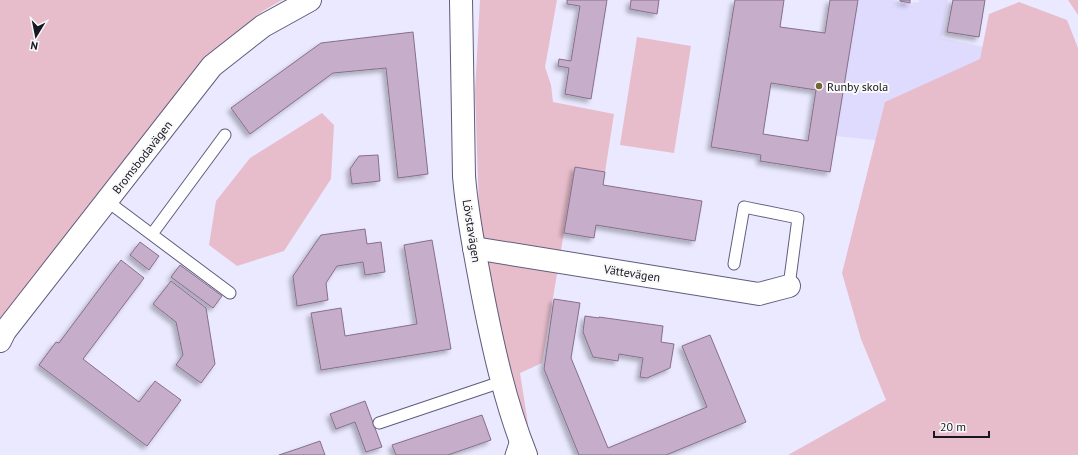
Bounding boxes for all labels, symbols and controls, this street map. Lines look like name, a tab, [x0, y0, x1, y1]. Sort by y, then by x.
north arrow	[16, 16, 56, 56]
text: N	[29, 38, 39, 53]
place label: Runby skola	[827, 79, 888, 94]
marker: Runby skola	[814, 81, 824, 91]
street label: Bromsbodavägen	[109, 118, 175, 196]
street label: Lövstavägen	[460, 198, 484, 264]
street label: Vättevägen	[602, 261, 661, 285]
scale bar	[934, 413, 989, 439]
text: 20 m	[940, 419, 966, 434]

